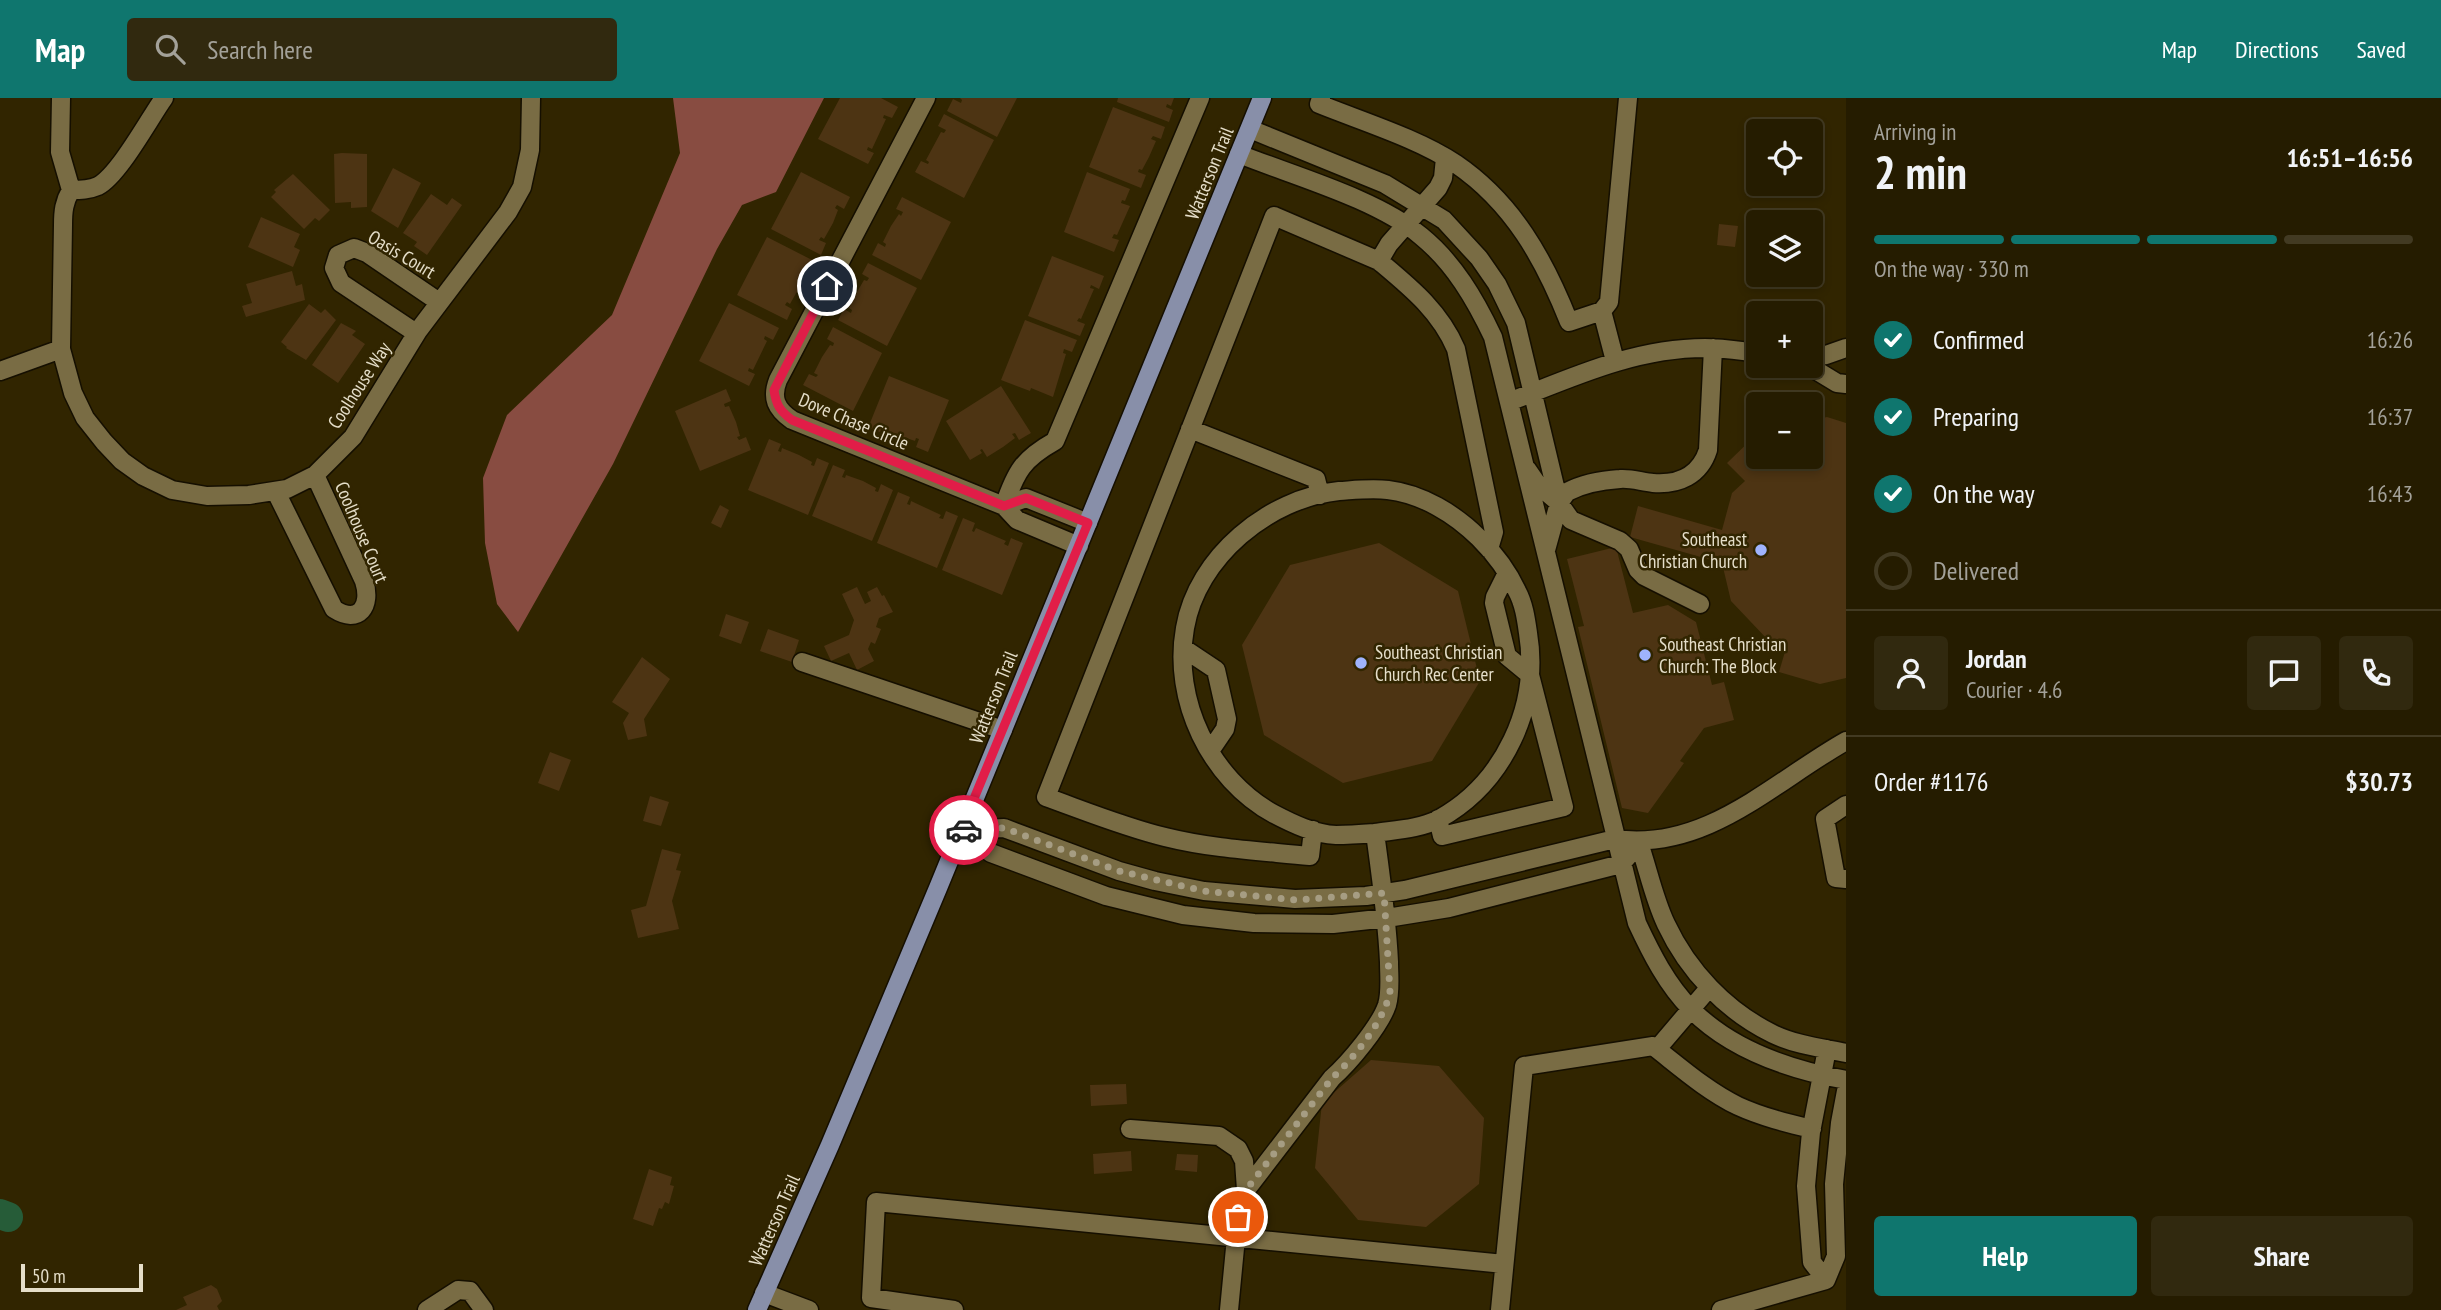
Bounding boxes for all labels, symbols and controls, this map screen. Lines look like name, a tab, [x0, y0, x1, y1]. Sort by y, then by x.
search box	[127, 18, 617, 81]
text: Map	[35, 28, 85, 71]
icon: search	[151, 30, 189, 68]
text: Search here	[207, 33, 313, 66]
text: Map	[2162, 34, 2197, 65]
text: Directions	[2235, 34, 2319, 65]
text: Saved	[2357, 34, 2406, 65]
text: Arriving in	[1874, 117, 1956, 146]
map controls	[1746, 119, 1823, 469]
button: locate	[1746, 119, 1823, 196]
street label: Watterson Trail	[1180, 123, 1239, 223]
text: 16:51–16:56	[2286, 141, 2413, 174]
text: 2 min	[1874, 142, 1967, 202]
button: layers	[1746, 210, 1823, 287]
street label: Oasis Court	[364, 225, 441, 284]
text: On the way · 330 m	[1874, 254, 2029, 283]
pin	[797, 256, 857, 316]
icon: home	[808, 267, 846, 305]
button: +	[1746, 301, 1823, 378]
icon: check	[1874, 321, 1912, 359]
text: Confirmed	[1933, 323, 2024, 356]
text: 16:26	[2367, 325, 2413, 354]
street label: Coolhouse Way	[322, 336, 396, 433]
street label: Dove Chase Circle	[795, 387, 913, 455]
button: −	[1746, 392, 1823, 469]
icon: check	[1874, 398, 1912, 436]
text: Preparing	[1933, 400, 2019, 433]
text: 16:37	[2367, 402, 2413, 431]
icon: check	[1874, 475, 1912, 513]
text: On the way	[1933, 477, 2035, 510]
street label: Coolhouse Court	[330, 478, 394, 587]
text: 16:43	[2367, 479, 2413, 508]
place label: Southeast Christian Church	[1639, 527, 1748, 573]
marker: Southeast Christian Church	[1753, 542, 1769, 558]
text: Delivered	[1933, 554, 2019, 587]
place label: Southeast Christian Church: The Block	[1659, 632, 1786, 678]
button: person	[1874, 636, 1948, 710]
button: chat	[2247, 636, 2321, 710]
button: phone	[2339, 636, 2413, 710]
place label: Southeast Christian Church Rec Center	[1375, 640, 1502, 686]
text: Jordan	[1966, 642, 2027, 675]
street label: Watterson Trail	[964, 647, 1023, 747]
marker: Southeast Christian Church: The Block	[1637, 647, 1653, 663]
marker: Southeast Christian Church Rec Center	[1353, 655, 1369, 671]
text: Courier · 4.6	[1966, 675, 2062, 704]
text: Order #1176	[1874, 765, 1989, 798]
text: $30.73	[2345, 765, 2413, 798]
courier	[929, 795, 999, 865]
icon: car	[945, 811, 983, 849]
street label: Watterson Trail	[743, 1170, 805, 1270]
pin	[1208, 1187, 1268, 1247]
icon: bag	[1219, 1198, 1257, 1236]
button: Help	[1874, 1216, 2137, 1296]
button: Share	[2151, 1216, 2413, 1296]
scale bar	[21, 1261, 144, 1293]
text: 50 m	[32, 1264, 66, 1288]

